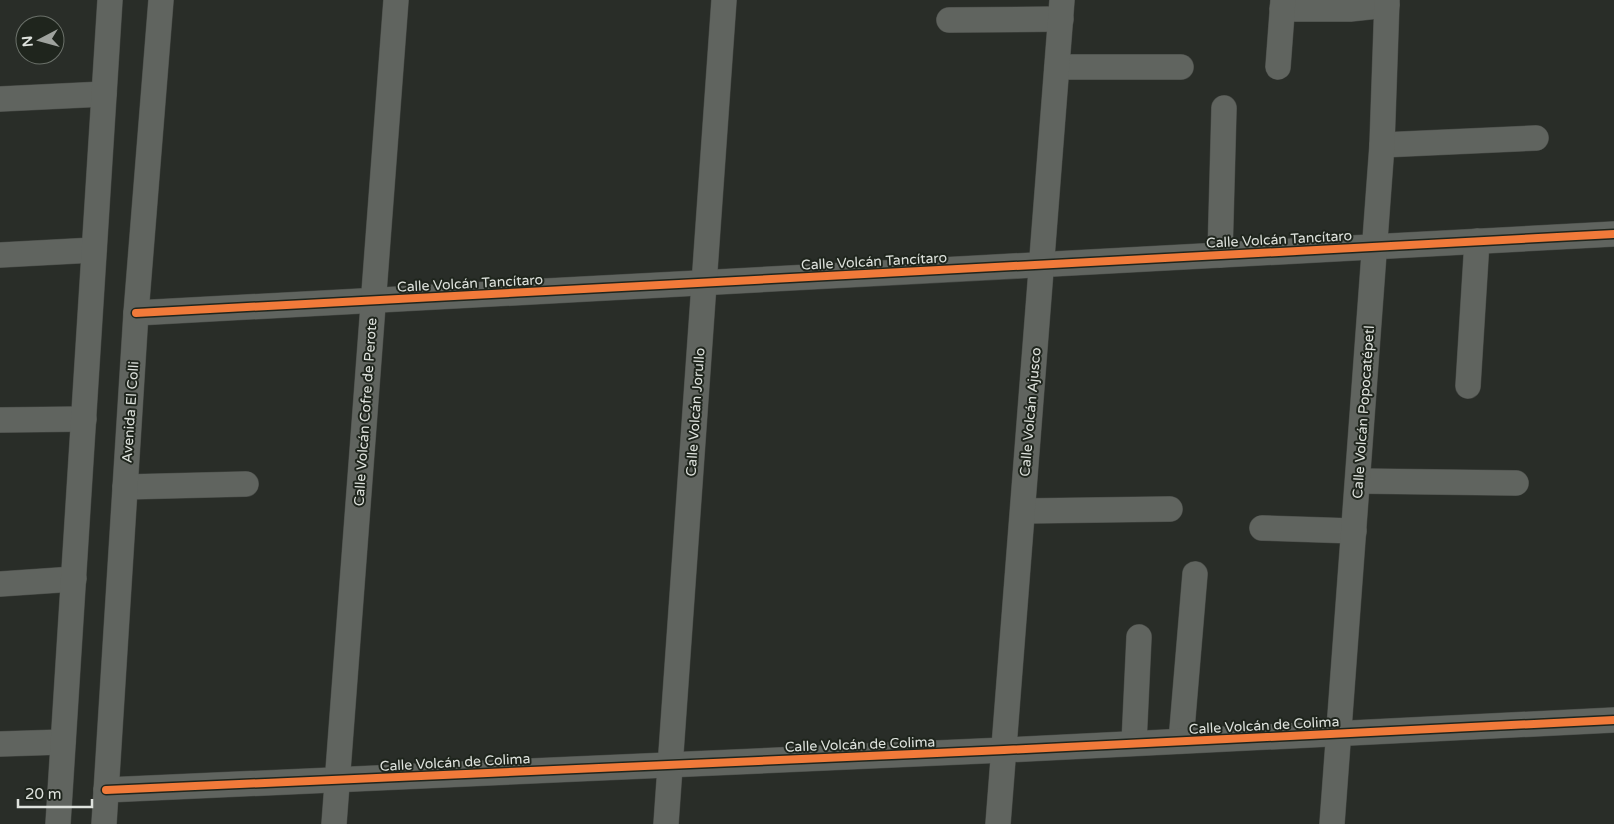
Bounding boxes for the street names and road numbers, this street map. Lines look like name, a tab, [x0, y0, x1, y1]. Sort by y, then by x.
street label: Calle Volcán Tancítaro	[1206, 227, 1352, 252]
street label: Calle Volcán Tancítaro	[801, 249, 947, 274]
street label: Calle Volcán Tancítaro	[397, 271, 543, 296]
street label: Calle Volcán Cofre de Perote	[350, 317, 381, 507]
street label: Calle Volcán Popocatépetl	[1349, 325, 1378, 499]
street label: Calle Volcán Jorullo	[683, 347, 708, 477]
street label: Calle Volcán Ajusco	[1016, 347, 1045, 477]
street label: Avenida El Colli	[118, 361, 143, 464]
street label: Calle Volcán de Colima	[1188, 713, 1340, 738]
street label: Calle Volcán de Colima	[784, 733, 936, 756]
street label: Calle Volcán de Colima	[379, 750, 531, 775]

